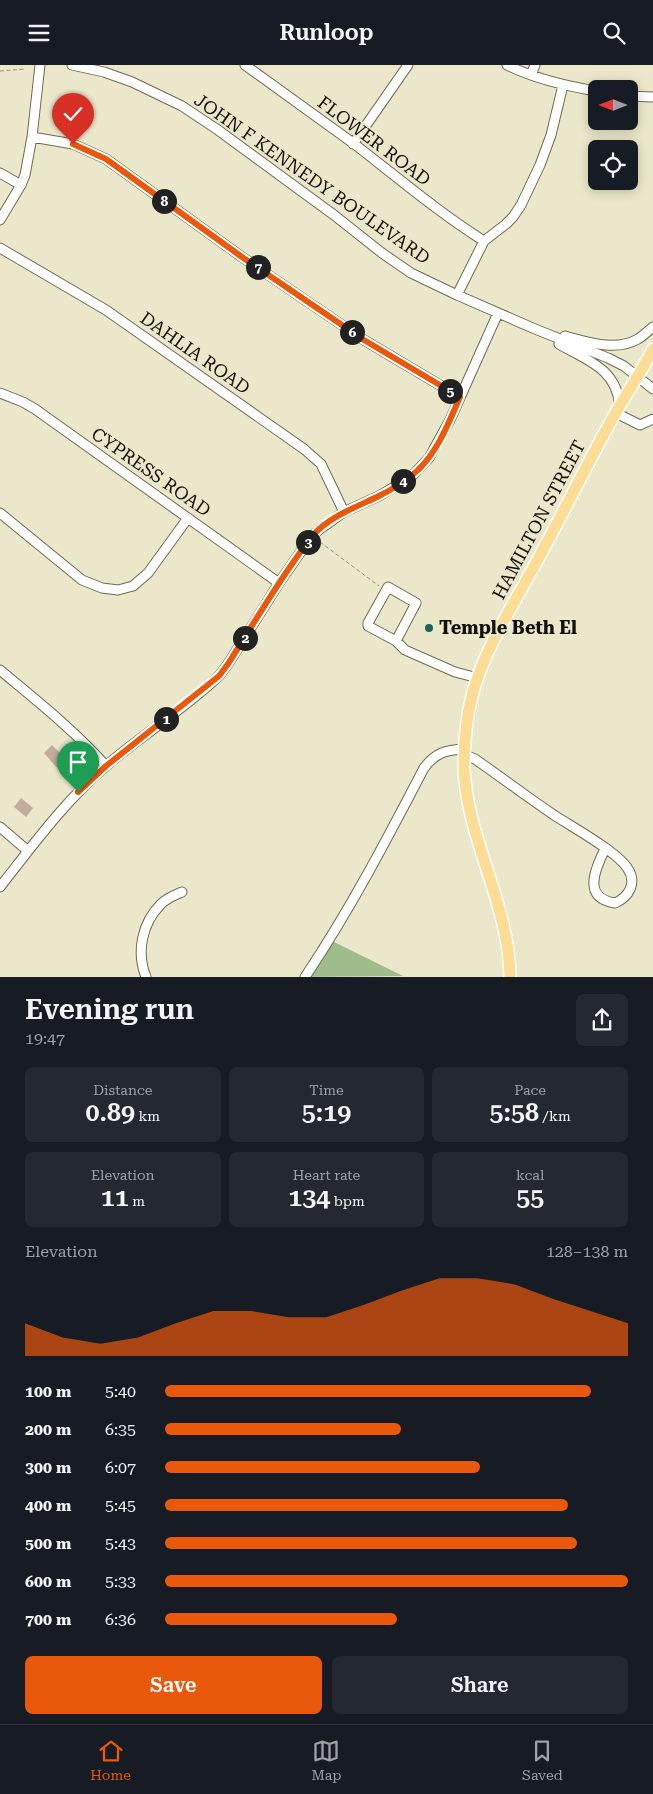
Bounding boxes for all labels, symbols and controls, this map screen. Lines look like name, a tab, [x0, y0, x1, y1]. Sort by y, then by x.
icon: menu	[25, 19, 53, 47]
icon: search	[600, 19, 628, 47]
text: Runloop	[280, 20, 373, 45]
north arrow	[588, 80, 638, 130]
map controls	[588, 80, 638, 190]
street label: JOHN F KENNEDY BOULEVARD	[190, 89, 434, 268]
street label: FLOWER ROAD	[314, 91, 435, 190]
pin	[52, 93, 94, 144]
icon: check	[59, 100, 87, 128]
button: locate	[588, 140, 638, 190]
pin: 8	[152, 189, 176, 213]
text: 8	[161, 193, 168, 209]
pin: 7	[246, 255, 270, 279]
text: 7	[255, 259, 262, 275]
street label: DAHLIA ROAD	[136, 307, 254, 398]
pin: 6	[340, 319, 364, 345]
text: 6	[349, 324, 356, 340]
pin: 5	[438, 379, 462, 403]
text: 5	[447, 383, 454, 399]
street label: CYPRESS ROAD	[88, 423, 215, 520]
street label: HAMILTON STREET	[488, 437, 589, 603]
pin: 4	[390, 469, 416, 493]
text: 4	[400, 473, 407, 489]
pin: 3	[296, 529, 320, 555]
text: 3	[305, 534, 312, 550]
place label: Temple Beth El	[439, 617, 577, 638]
marker: Temple Beth El	[423, 622, 435, 634]
pin: 2	[232, 625, 258, 651]
text: 2	[242, 630, 249, 646]
pin: 1	[154, 707, 178, 731]
text: 1	[163, 711, 170, 727]
pin	[57, 741, 99, 792]
icon: arrive	[64, 748, 92, 776]
text: Evening run	[25, 993, 194, 1026]
button: share	[576, 994, 628, 1046]
text: 19:47	[25, 1029, 65, 1048]
text: Distance	[93, 1082, 152, 1098]
text: Time	[309, 1082, 344, 1098]
text: Pace	[514, 1082, 546, 1098]
text: 0.89	[86, 1098, 135, 1127]
text: 5:19	[302, 1098, 351, 1127]
text: 5:58	[490, 1098, 539, 1127]
text: km	[135, 1108, 160, 1124]
text: /km	[539, 1108, 571, 1124]
text: Elevation	[91, 1167, 155, 1183]
text: Heart rate	[293, 1167, 360, 1183]
text: kcal	[516, 1167, 544, 1183]
text: 11	[101, 1183, 129, 1212]
text: 134	[288, 1183, 330, 1212]
text: 55	[516, 1183, 544, 1212]
text: m	[129, 1193, 145, 1209]
text: bpm	[330, 1193, 365, 1209]
text: Elevation	[25, 1242, 98, 1261]
text: 128–138 m	[546, 1242, 628, 1261]
text: 100 m	[25, 1382, 71, 1401]
text: 5:40	[105, 1382, 136, 1401]
text: 200 m	[25, 1420, 71, 1439]
text: 6:35	[105, 1420, 136, 1439]
text: 300 m	[25, 1458, 71, 1477]
text: 6:07	[105, 1458, 136, 1477]
text: 400 m	[25, 1496, 71, 1515]
text: 5:45	[105, 1496, 136, 1515]
text: 500 m	[25, 1534, 71, 1553]
text: 5:43	[105, 1534, 136, 1553]
text: 600 m	[25, 1572, 71, 1591]
text: 5:33	[105, 1572, 136, 1591]
text: 700 m	[25, 1610, 71, 1629]
text: 6:36	[105, 1610, 136, 1629]
button: Save	[25, 1656, 322, 1714]
button: Share	[332, 1656, 628, 1714]
tab: Home	[90, 1737, 131, 1783]
tab: Map	[312, 1737, 341, 1783]
tab: Saved	[522, 1737, 563, 1783]

